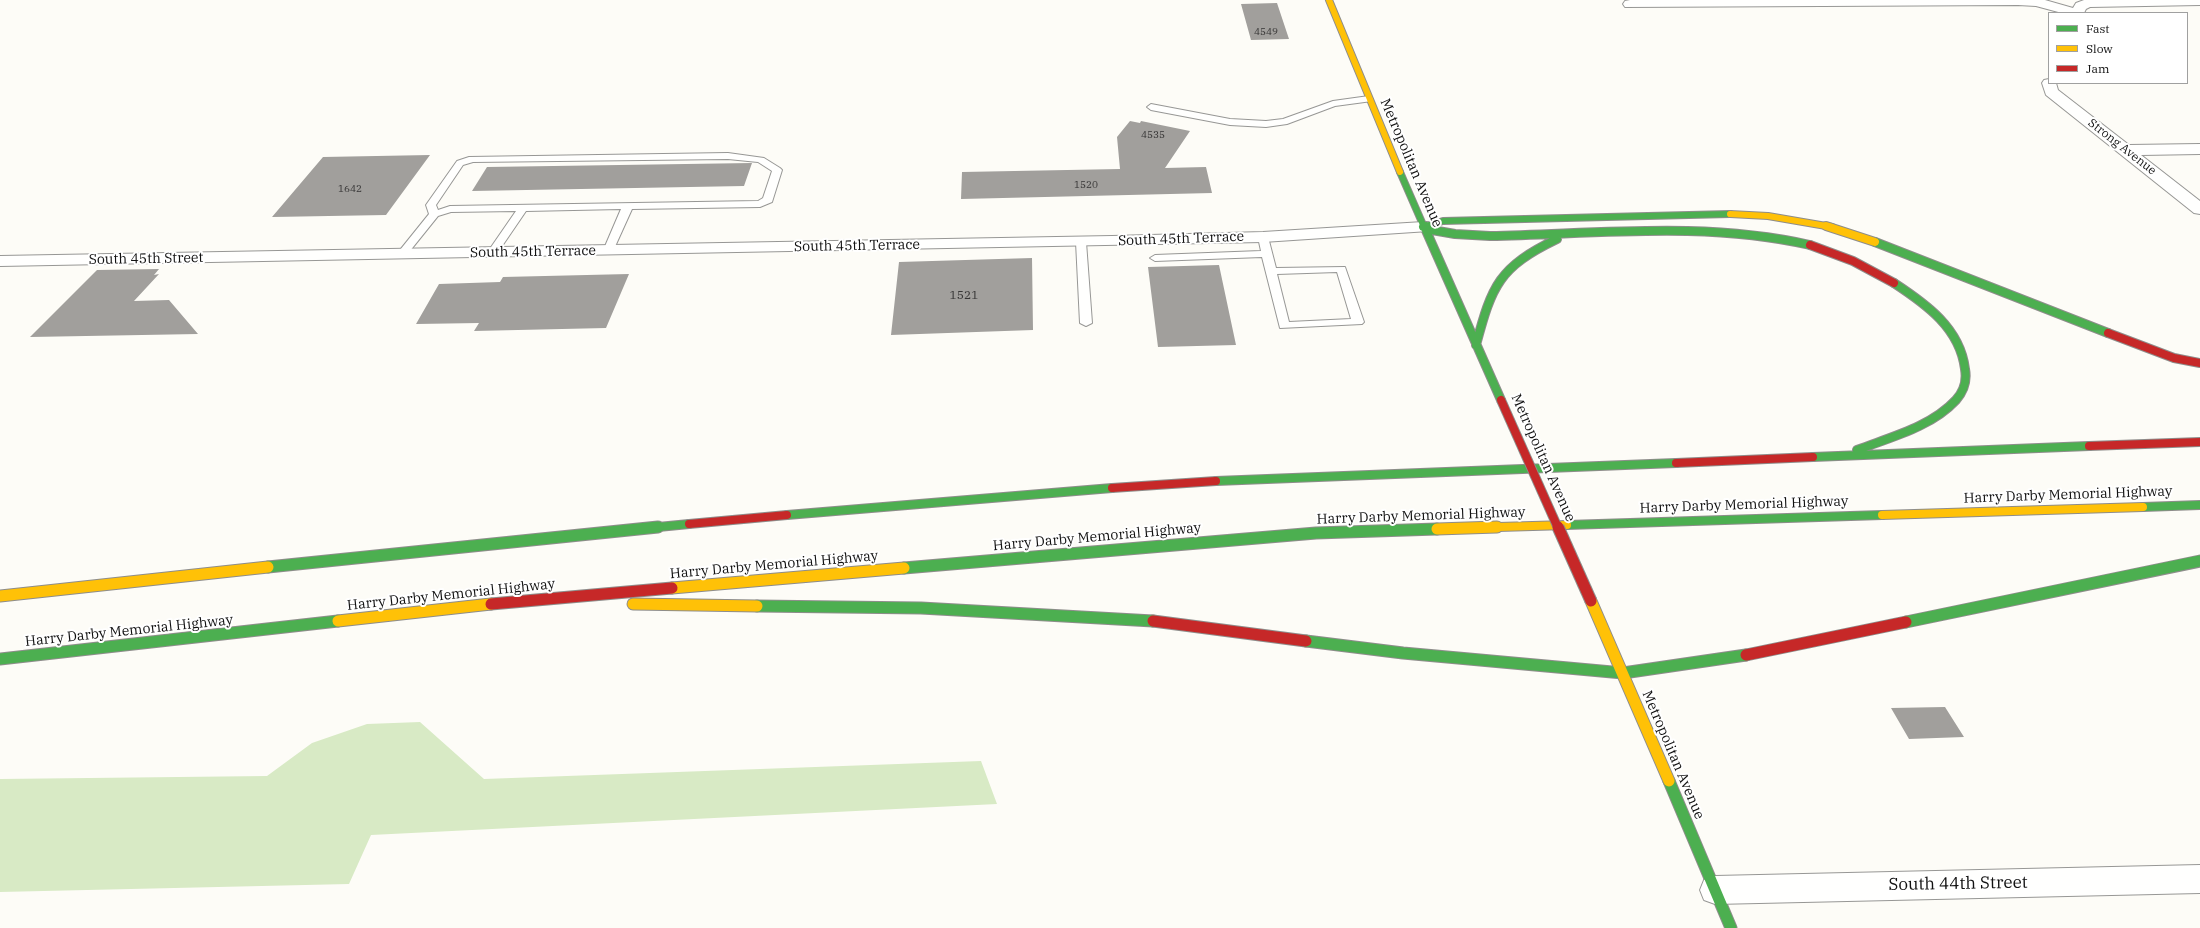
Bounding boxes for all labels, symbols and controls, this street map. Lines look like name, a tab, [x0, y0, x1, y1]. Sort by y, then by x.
legend	[2048, 12, 2188, 84]
text: Fast	[2086, 21, 2110, 36]
house number: 4549	[1254, 26, 1278, 38]
text: Slow	[2086, 41, 2113, 56]
text: Jam	[2086, 61, 2109, 76]
street label: Metropolitan Avenue	[1376, 96, 1446, 230]
street label: Strong Avenue	[2085, 116, 2159, 178]
house number: 4535	[1141, 129, 1165, 141]
house number: 1520	[1074, 179, 1098, 191]
house number: 1642	[338, 183, 362, 195]
street label: South 45th Terrace	[1118, 228, 1244, 250]
street label: South 45th Terrace	[794, 237, 920, 255]
street label: South 45th Terrace	[470, 243, 596, 261]
street label: South 45th Street	[88, 250, 204, 268]
house number: 1521	[950, 289, 978, 303]
street label: Metropolitan Avenue	[1507, 392, 1579, 524]
street label: Harry Darby Memorial Highway	[1963, 483, 2173, 507]
street label: Harry Darby Memorial Highway	[1639, 493, 1849, 517]
street label: Harry Darby Memorial Highway	[1316, 504, 1526, 528]
street label: Harry Darby Memorial Highway	[992, 520, 1202, 554]
street label: Harry Darby Memorial Highway	[669, 548, 879, 582]
street label: Harry Darby Memorial Highway	[346, 576, 556, 614]
street label: Harry Darby Memorial Highway	[24, 612, 234, 650]
street label: Metropolitan Avenue	[1638, 688, 1708, 822]
street label: South 44th Street	[1888, 873, 2028, 895]

